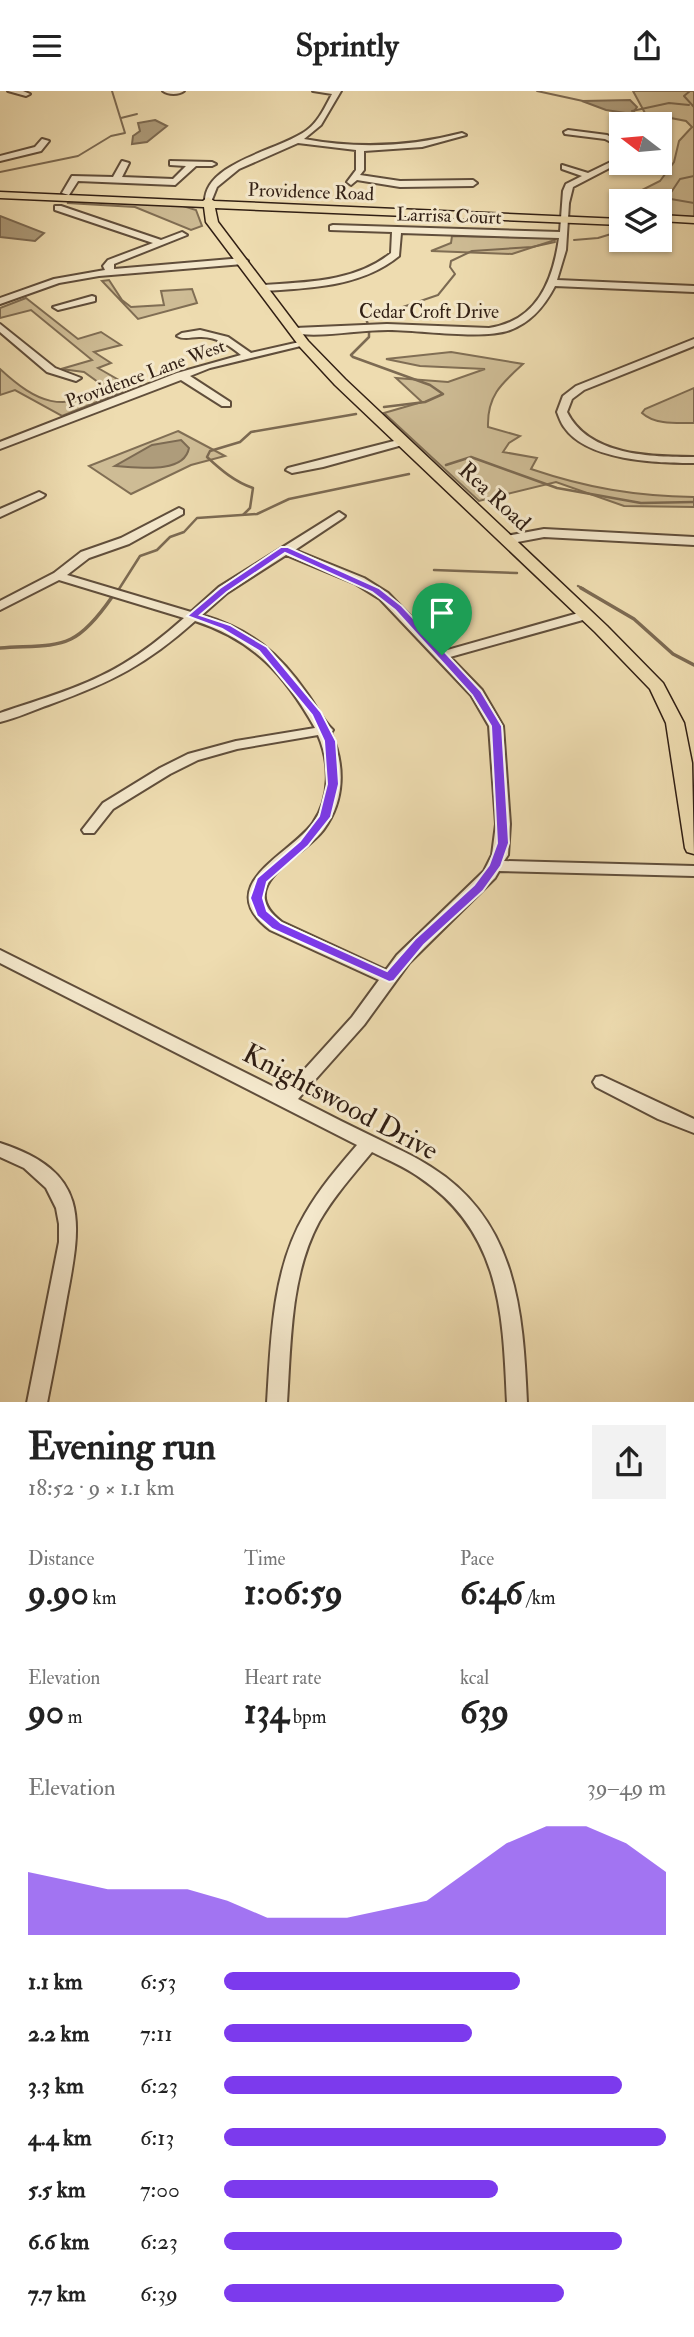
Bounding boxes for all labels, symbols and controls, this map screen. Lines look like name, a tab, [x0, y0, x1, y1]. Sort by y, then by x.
text: Sprintly	[295, 26, 399, 66]
icon: menu	[28, 27, 66, 65]
icon: share	[628, 27, 666, 65]
north arrow	[609, 112, 672, 175]
map controls	[609, 112, 672, 252]
street label: Providence Road	[247, 178, 375, 206]
button: layers	[609, 189, 672, 252]
street label: Larrisa Court	[396, 202, 502, 230]
street label: Cedar Croft Drive	[359, 300, 499, 324]
street label: Providence Lane West	[62, 334, 229, 414]
street label: Rea Road	[452, 456, 537, 537]
pin	[412, 583, 472, 655]
icon: arrive	[423, 594, 461, 632]
street label: Knightswood Drive	[237, 1036, 444, 1169]
text: Evening run	[28, 1423, 216, 1471]
button: share	[592, 1425, 666, 1499]
text: 18:52 · 9 × 1.1 km	[28, 1473, 175, 1502]
text: Distance	[28, 1547, 94, 1571]
text: Time	[244, 1547, 286, 1571]
text: Pace	[460, 1547, 494, 1571]
text: 9.90	[28, 1571, 89, 1615]
text: 1:06:59	[244, 1571, 343, 1615]
text: 6:46	[460, 1571, 523, 1615]
text: km	[89, 1586, 116, 1610]
text: /km	[523, 1586, 556, 1610]
text: Elevation	[28, 1666, 100, 1690]
text: Heart rate	[244, 1666, 321, 1690]
text: kcal	[460, 1666, 489, 1690]
text: 90	[28, 1690, 64, 1734]
text: 134	[244, 1690, 289, 1734]
text: 639	[460, 1690, 509, 1734]
text: m	[64, 1705, 83, 1729]
text: bpm	[289, 1705, 326, 1729]
text: Elevation	[28, 1773, 116, 1802]
text: 39–49 m	[587, 1773, 666, 1802]
text: 1.1 km	[28, 1967, 83, 1996]
text: 6:53	[140, 1967, 176, 1996]
text: 2.2 km	[28, 2019, 89, 2048]
text: 7:11	[140, 2019, 173, 2048]
text: 3.3 km	[28, 2071, 84, 2100]
text: 6:23	[140, 2071, 178, 2100]
text: 4.4 km	[28, 2123, 92, 2152]
text: 6:13	[140, 2123, 174, 2152]
text: 5.5 km	[28, 2175, 86, 2204]
text: 7:00	[140, 2175, 180, 2204]
text: 6.6 km	[28, 2227, 89, 2256]
text: 6:23	[140, 2227, 178, 2256]
text: 7.7 km	[28, 2279, 86, 2308]
text: 6:39	[140, 2279, 178, 2308]

